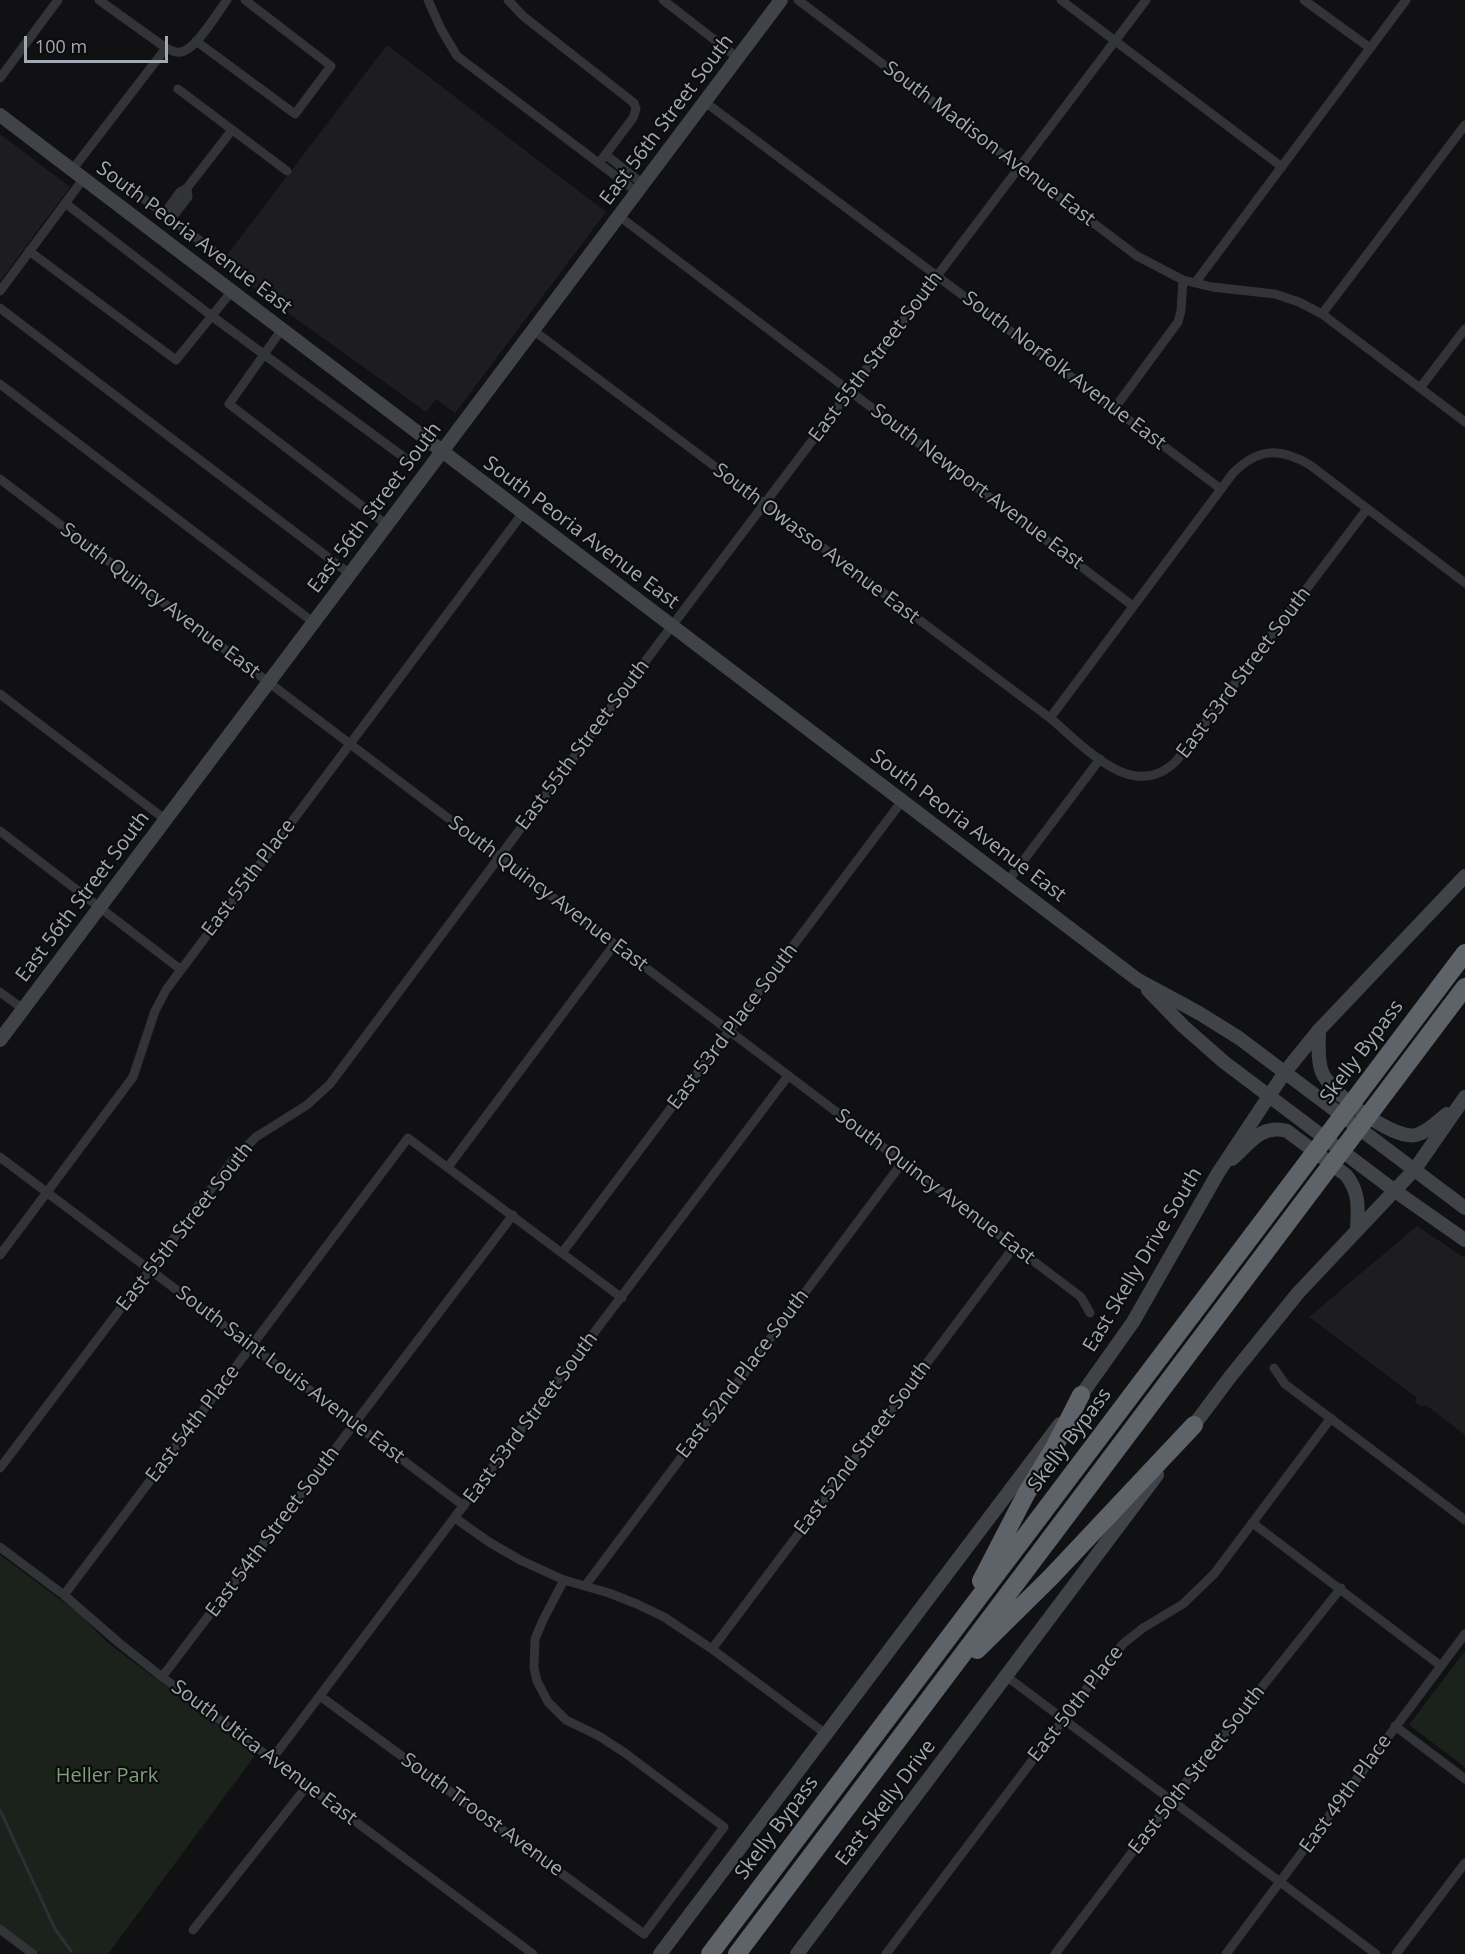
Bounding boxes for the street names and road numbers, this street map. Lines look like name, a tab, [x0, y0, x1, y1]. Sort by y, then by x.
street label: East 56th Street South	[595, 30, 739, 210]
street label: South Madison Avenue East	[878, 56, 1100, 232]
street label: South Peoria Avenue East	[92, 157, 296, 319]
street label: East 55th Street South	[804, 267, 948, 447]
street label: South Norfolk Avenue East	[958, 287, 1170, 455]
street label: South Newport Avenue East	[866, 399, 1088, 575]
street label: East 56th Street South	[303, 418, 447, 598]
street label: South Peoria Avenue East	[479, 452, 683, 614]
street label: South Owasso Avenue East	[708, 459, 924, 629]
street label: South Quincy Avenue East	[56, 518, 264, 684]
street label: East 53rd Street South	[1172, 583, 1316, 763]
street label: East 55th Street South	[511, 655, 655, 835]
street label: South Peoria Avenue East	[866, 745, 1070, 907]
street label: East 56th Street South	[11, 807, 155, 987]
street label: South Quincy Avenue East	[444, 811, 652, 977]
street label: East 55th Place	[197, 815, 301, 941]
street label: East 53rd Place South	[663, 939, 803, 1115]
street label: Skelly Bypass	[1315, 996, 1409, 1108]
street label: South Quincy Avenue East	[831, 1104, 1039, 1270]
street label: East 55th Street South	[112, 1138, 258, 1316]
street label: East Skelly Drive South	[1078, 1163, 1208, 1357]
street label: South Saint Louis Avenue East	[171, 1281, 409, 1469]
street label: East 52nd Place South	[672, 1285, 814, 1463]
street label: East 53rd Street South	[459, 1328, 603, 1508]
street label: East 52nd Street South	[790, 1356, 936, 1540]
street label: East 54th Place	[141, 1361, 245, 1487]
street label: Skelly Bypass	[1023, 1384, 1117, 1496]
street label: East 54th Street South	[201, 1442, 345, 1622]
street label: East 50th Place	[1023, 1641, 1129, 1767]
street label: South Utica Avenue East	[166, 1675, 362, 1831]
street label: East 50th Street South	[1124, 1681, 1270, 1859]
street label: East 49th Place	[1295, 1730, 1397, 1858]
street label: East Skelly Drive	[831, 1735, 941, 1871]
street label: South Troost Avenue	[396, 1748, 568, 1882]
street label: Skelly Bypass	[730, 1772, 824, 1884]

